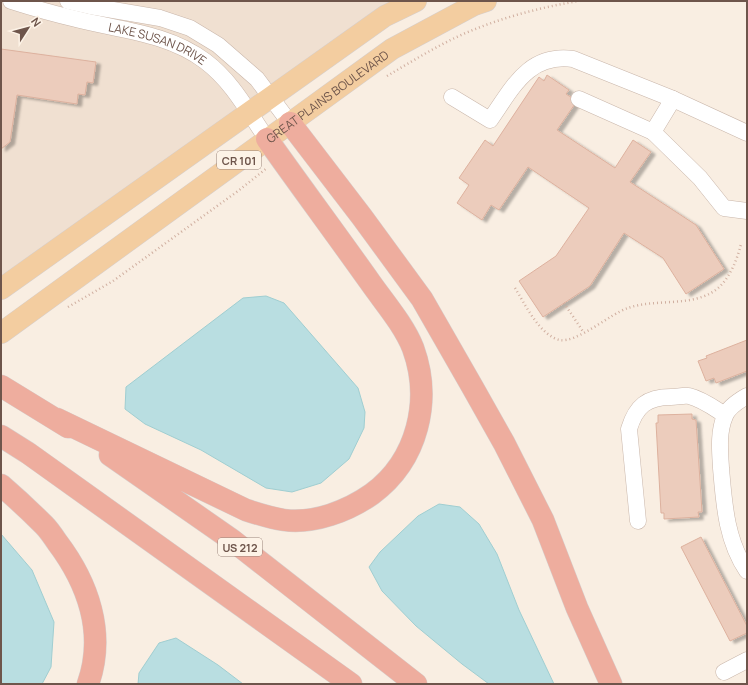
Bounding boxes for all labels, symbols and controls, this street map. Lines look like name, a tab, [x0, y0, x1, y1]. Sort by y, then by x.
north arrow	[8, 8, 48, 48]
text: N	[28, 14, 45, 30]
street label: LAKE SUSAN DRIVE	[107, 18, 211, 68]
street label: GREAT PLAINS BOULEVARD	[262, 46, 392, 147]
road number: CR 101	[217, 151, 261, 169]
road number: US 212	[218, 538, 262, 556]

